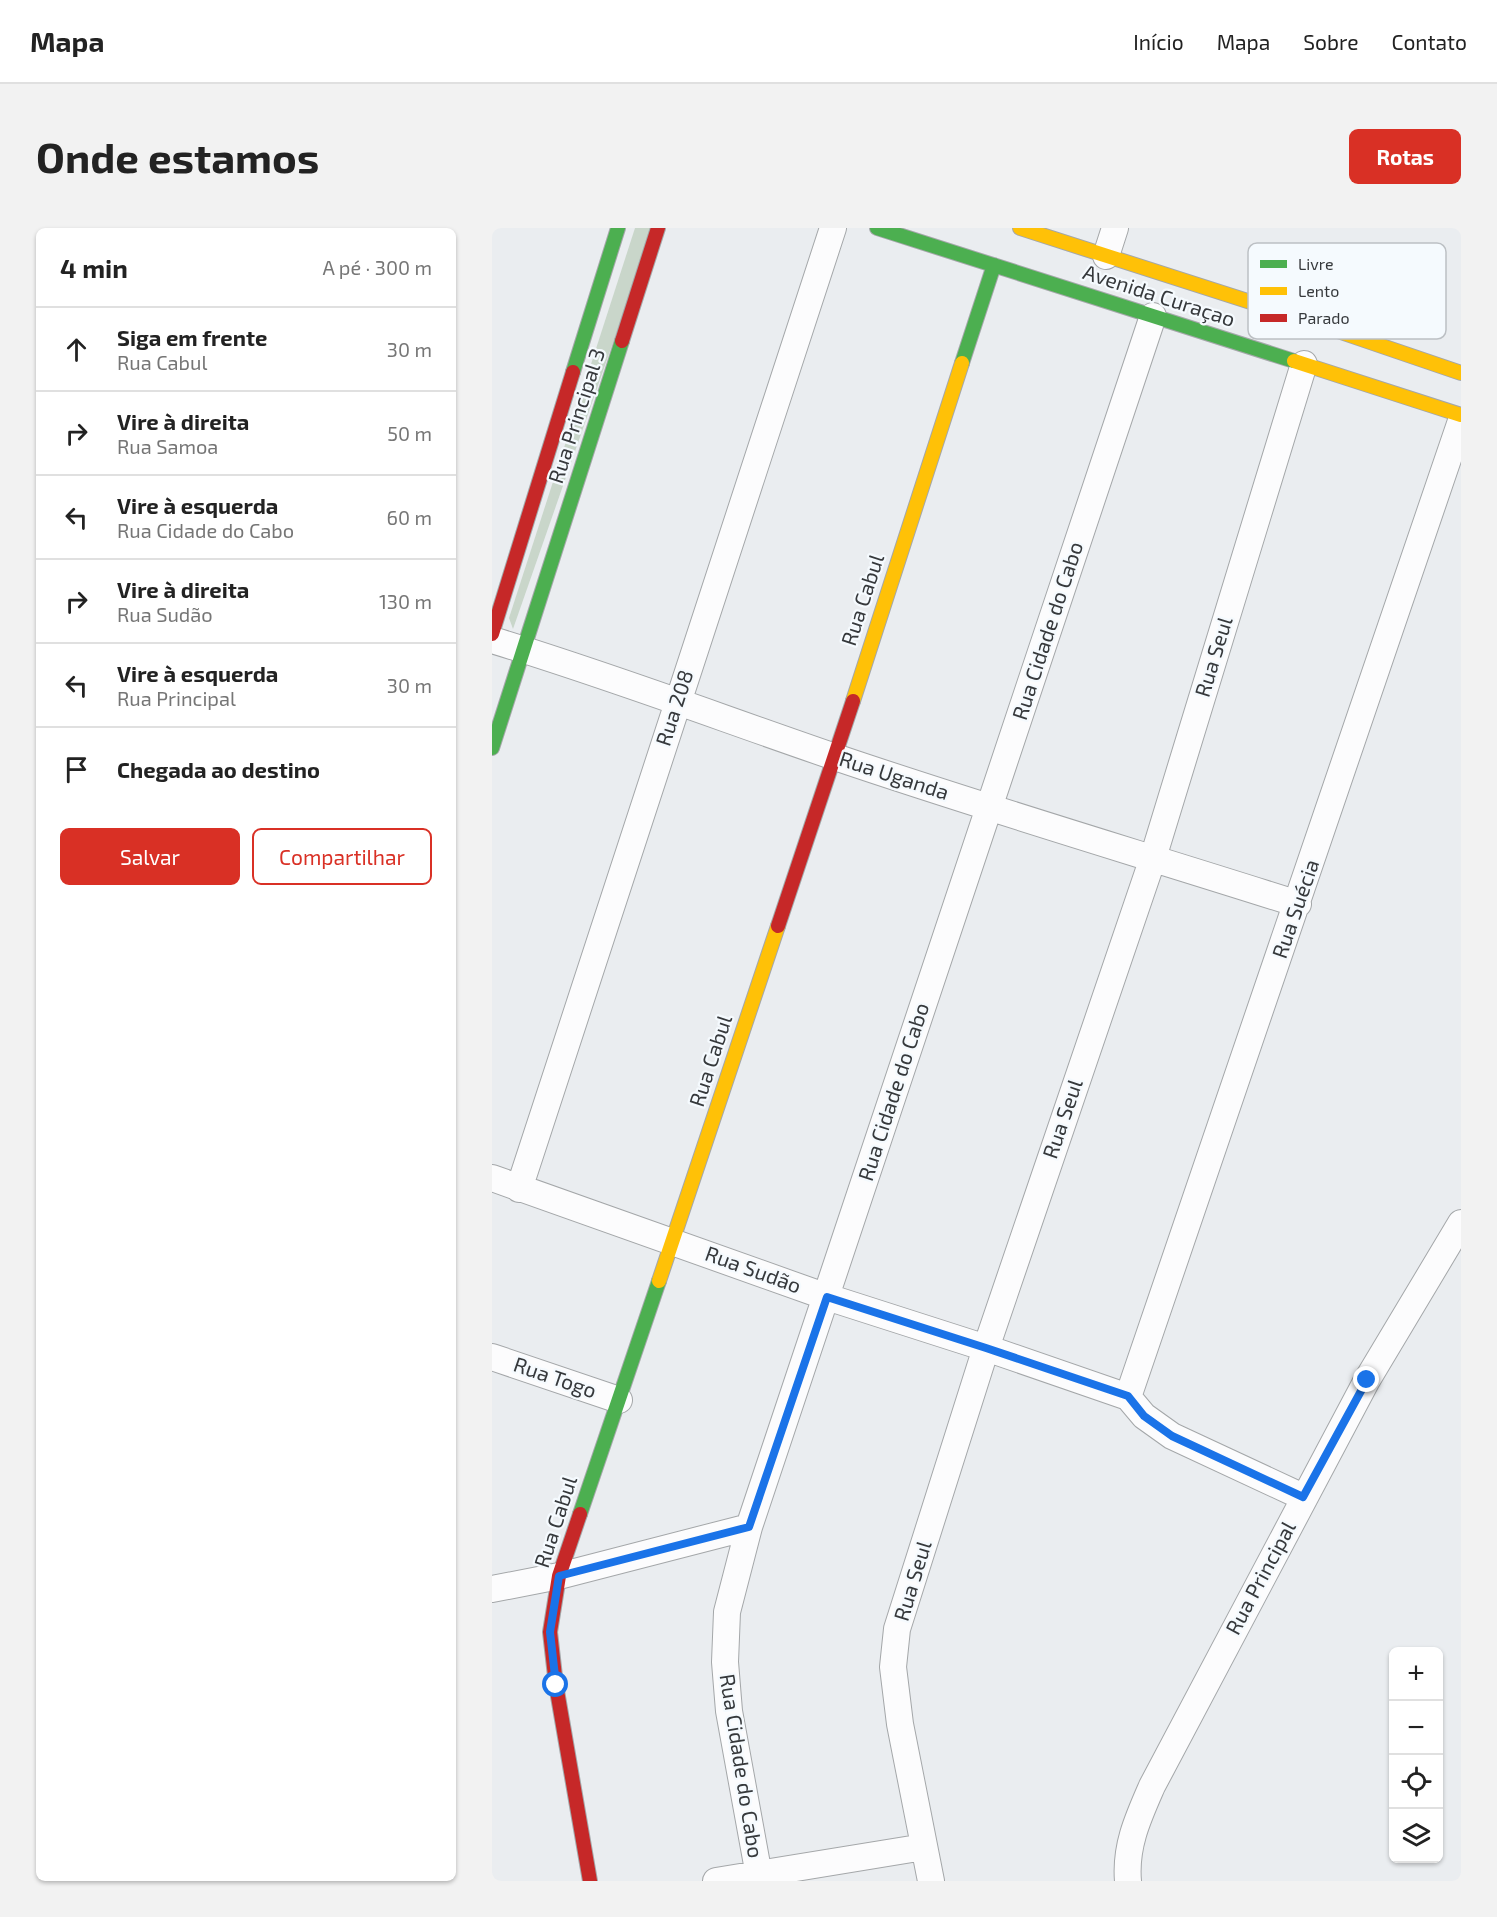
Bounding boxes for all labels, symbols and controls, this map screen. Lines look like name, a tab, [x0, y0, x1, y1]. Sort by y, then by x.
text: Mapa	[30, 24, 104, 58]
text: Início	[1133, 29, 1184, 54]
text: Mapa	[1217, 29, 1270, 54]
text: Sobre	[1303, 29, 1358, 54]
text: Contato	[1391, 29, 1467, 54]
button: Rotas	[1349, 129, 1461, 184]
text: Onde estamos	[36, 131, 319, 181]
legend	[1248, 243, 1446, 339]
text: 4 min	[60, 252, 128, 283]
text: Livre	[1298, 254, 1333, 273]
text: A pé · 300 m	[322, 255, 432, 279]
street label: Avenida Curaçao	[1080, 258, 1239, 333]
text: Lento	[1298, 281, 1339, 300]
text: Parado	[1298, 308, 1350, 327]
text: Siga em frente	[117, 324, 267, 350]
icon: ahead	[60, 333, 93, 366]
text: 30 m	[387, 337, 432, 361]
street label: Rua Principal 3	[542, 345, 609, 486]
text: Rua Cabul	[117, 350, 207, 374]
text: Vire à direita	[117, 408, 249, 434]
icon: right	[60, 417, 93, 450]
text: 50 m	[387, 421, 432, 445]
text: Rua Samoa	[117, 434, 218, 458]
text: Vire à esquerda	[117, 492, 278, 518]
icon: left	[60, 501, 93, 534]
text: 60 m	[387, 505, 432, 529]
text: Rua Cidade do Cabo	[117, 518, 294, 542]
street label: Rua Cidade do Cabo	[1006, 538, 1087, 723]
street label: Rua Cabul	[835, 550, 888, 649]
text: Vire à direita	[117, 576, 249, 602]
icon: right	[60, 585, 93, 618]
text: 130 m	[379, 589, 432, 613]
text: Rua Sudão	[117, 602, 213, 626]
street label: Rua Seul	[1189, 613, 1237, 700]
text: Vire à esquerda	[117, 660, 278, 686]
street label: Rua 208	[650, 666, 698, 749]
icon: left	[60, 669, 93, 702]
text: 30 m	[387, 673, 432, 697]
text: Rua Principal	[117, 686, 236, 710]
street label: Rua Uganda	[836, 745, 953, 804]
icon: arrive	[60, 753, 93, 786]
text: Chegada ao destino	[117, 756, 320, 782]
button: Salvar	[60, 828, 240, 885]
button: Compartilhar	[252, 828, 432, 885]
street label: Rua Suécia	[1266, 856, 1323, 961]
street label: Rua Cidade do Cabo	[852, 999, 933, 1184]
street label: Rua Cabul	[683, 1011, 736, 1110]
street label: Rua Seul	[1036, 1075, 1087, 1162]
street label: Rua Sudão	[702, 1240, 805, 1298]
street label: Rua Togo	[511, 1351, 600, 1402]
route end	[1353, 1366, 1379, 1392]
street label: Rua Cabul	[528, 1472, 581, 1571]
street label: Rua Principal	[1219, 1516, 1300, 1638]
street label: Rua Seul	[888, 1537, 936, 1624]
map controls	[1389, 1647, 1443, 1863]
button: +	[1389, 1647, 1443, 1701]
route start	[542, 1671, 568, 1697]
street label: Rua Cidade do Cabo	[716, 1672, 769, 1860]
button: −	[1389, 1701, 1443, 1755]
button: locate	[1389, 1755, 1443, 1809]
button: layers	[1389, 1809, 1443, 1863]

